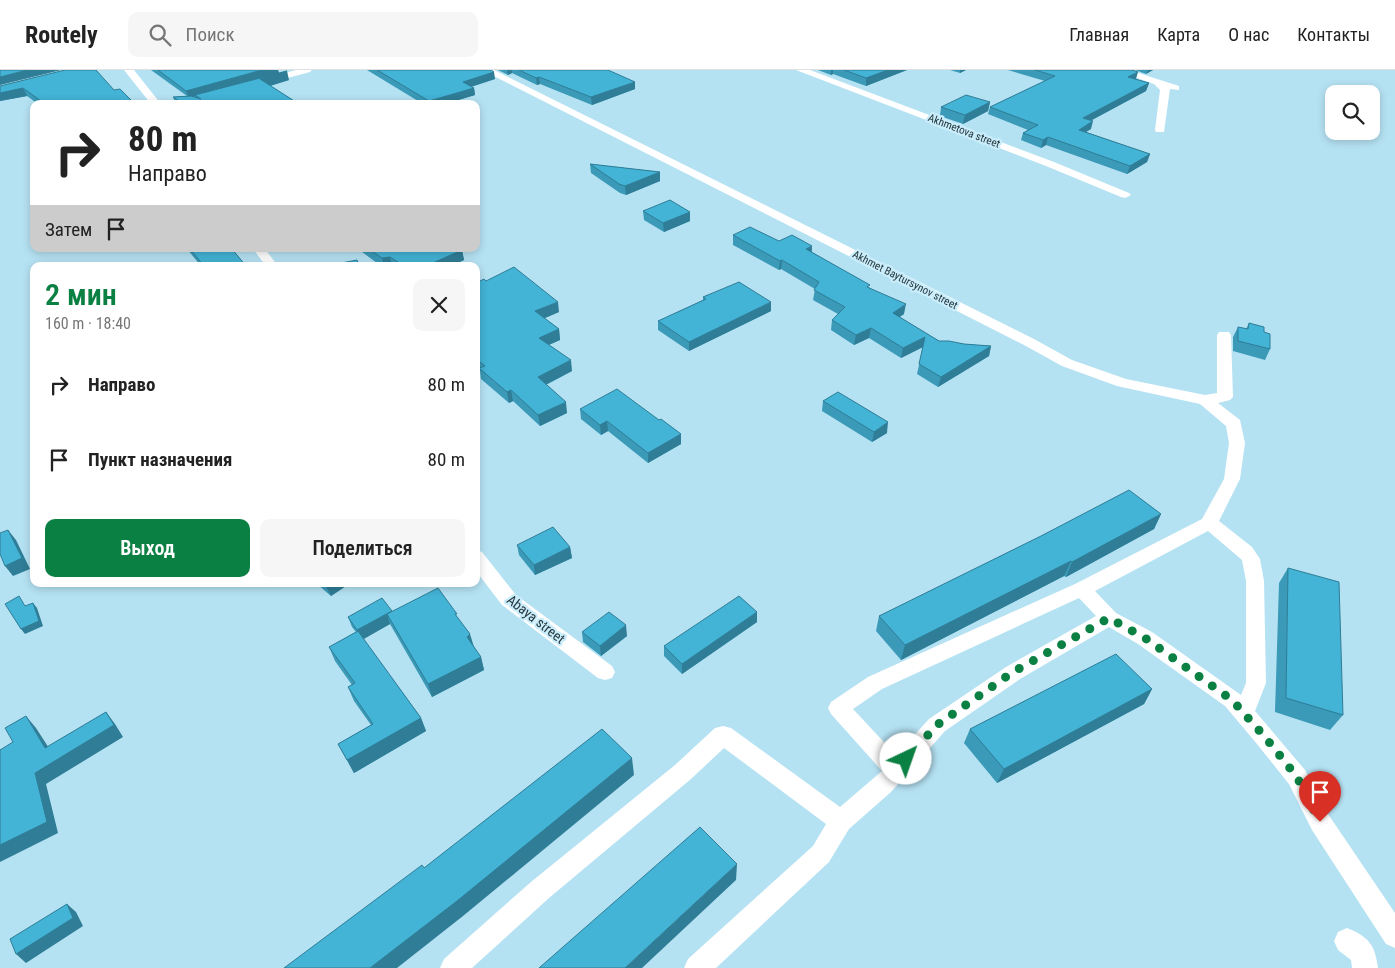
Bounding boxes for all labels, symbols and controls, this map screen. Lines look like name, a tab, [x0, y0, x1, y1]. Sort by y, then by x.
search box	[128, 12, 478, 57]
text: Routely	[25, 21, 98, 49]
icon: search	[146, 21, 174, 49]
text: Поиск	[186, 23, 235, 46]
text: Главная	[1069, 24, 1129, 45]
text: Карта	[1157, 24, 1200, 45]
text: О нас	[1228, 24, 1269, 45]
text: Контакты	[1297, 24, 1370, 45]
map controls	[1325, 85, 1380, 140]
button: search	[1325, 85, 1380, 140]
street label: Akhmetova street	[926, 111, 1002, 151]
text: 80 m	[128, 119, 197, 160]
icon: right	[45, 120, 110, 185]
text: Направо	[128, 161, 207, 186]
icon: arrive	[102, 215, 130, 243]
text: Затем	[45, 218, 92, 241]
street label: Akhmet Baytursynov street	[850, 248, 960, 312]
text: 2 мин	[45, 277, 117, 312]
button: close	[413, 279, 465, 331]
text: 160 m · 18:40	[45, 314, 131, 333]
icon: right	[45, 371, 73, 399]
text: Направо	[88, 373, 155, 396]
text: 80 m	[428, 373, 465, 396]
icon: arrive	[45, 446, 73, 474]
text: Пункт назначения	[88, 448, 232, 471]
text: 80 m	[428, 448, 465, 471]
button: Выход	[45, 519, 250, 577]
button: Поделиться	[260, 519, 465, 577]
street label: Abaya street	[504, 591, 568, 647]
position arrow	[879, 732, 931, 784]
pin	[1299, 771, 1341, 822]
icon: arrive	[1306, 778, 1334, 806]

